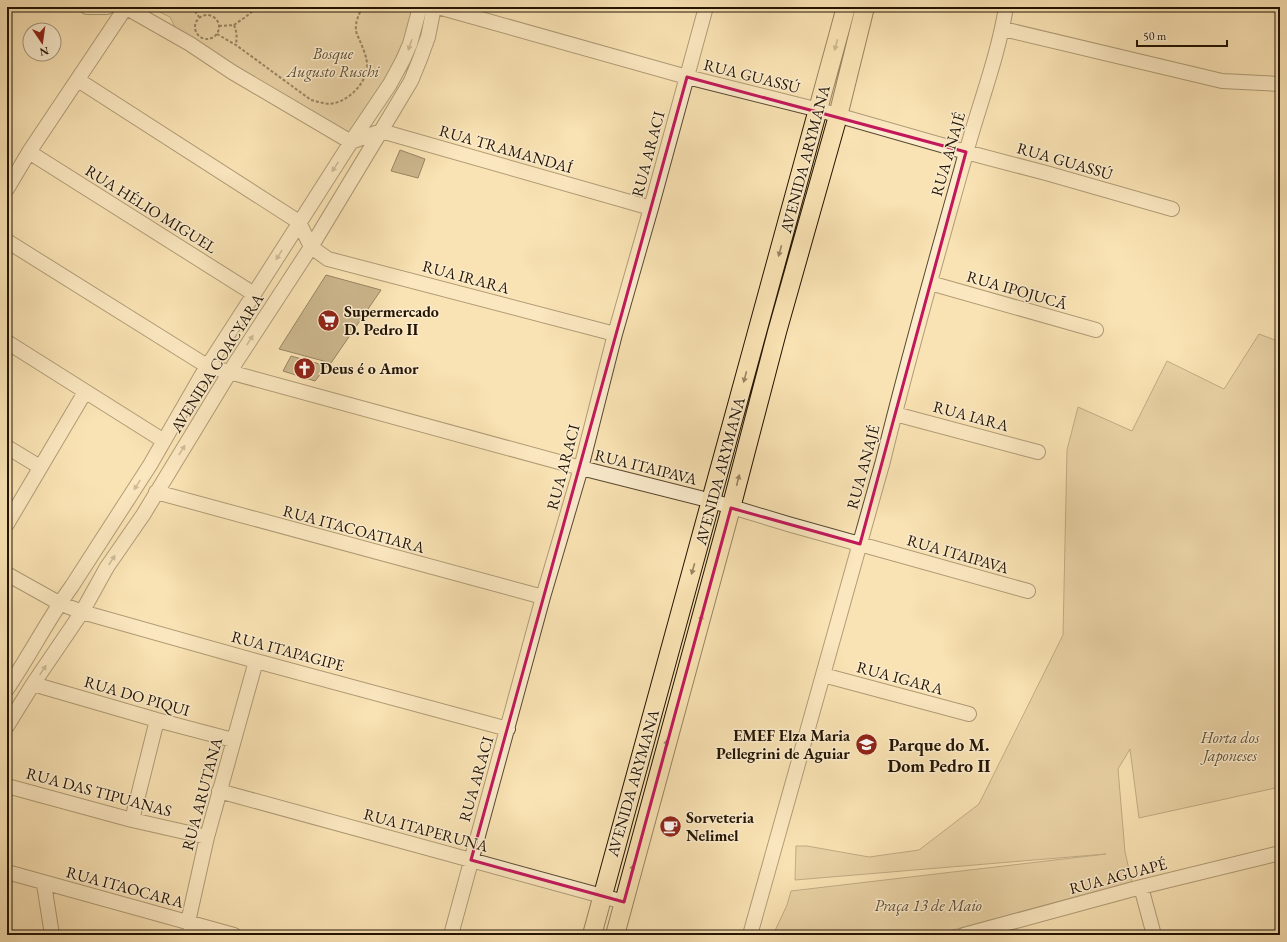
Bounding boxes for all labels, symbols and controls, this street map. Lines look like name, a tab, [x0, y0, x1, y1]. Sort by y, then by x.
north arrow	[22, 22, 62, 62]
scale bar	[1137, 22, 1227, 48]
text: 50 m	[1143, 28, 1167, 44]
one-way arrow	[406, 39, 412, 51]
one-way arrow	[833, 39, 839, 51]
park label: Bosque Augusto Ruschi	[286, 43, 381, 82]
text: N	[38, 44, 50, 60]
street label: RUA GUASSÚ	[702, 54, 803, 98]
street label: AVENIDA ARYMANA	[775, 82, 835, 236]
street label: RUA ARACI	[626, 108, 670, 199]
street label: RUA ANAJÉ	[926, 109, 970, 199]
street label: RUA TRAMANDAÍ	[437, 120, 576, 178]
street label: RUA GUASSÚ	[1015, 137, 1116, 185]
street label: RUA HÉLIO MIGUEL	[81, 160, 221, 258]
one-way arrow	[331, 161, 338, 173]
one-way arrow	[777, 245, 783, 257]
one-way arrow	[275, 249, 282, 261]
street label: RUA IRARA	[420, 255, 513, 299]
street label: RUA IPOJUCÃ	[964, 266, 1071, 315]
street label: AVENIDA COACYARA	[165, 289, 269, 437]
place label: Supermercado D. Pedro II	[344, 301, 439, 340]
supermarket icon: Supermercado D. Pedro II	[316, 307, 342, 333]
one-way arrow	[247, 334, 254, 346]
church icon: Deus é o Amor	[292, 355, 318, 381]
place label: Deus é o Amor	[320, 358, 419, 379]
one-way arrow	[742, 370, 748, 383]
street label: AVENIDA ARYMANA	[690, 394, 750, 548]
street label: RUA IARA	[931, 396, 1012, 436]
street label: RUA ARACI	[541, 421, 585, 512]
street label: RUA ANAJÉ	[842, 422, 884, 512]
one-way arrow	[179, 444, 186, 456]
street label: RUA ITAIPAVA	[593, 444, 700, 490]
one-way arrow	[735, 474, 741, 486]
one-way arrow	[133, 480, 141, 490]
street label: RUA ITACOATIARA	[281, 500, 428, 558]
street label: RUA ITAIPAVA	[905, 529, 1012, 579]
one-way arrow	[108, 554, 116, 565]
one-way arrow	[690, 564, 696, 576]
one-way arrow	[698, 613, 704, 626]
street label: RUA ITAPAGIPE	[229, 626, 347, 676]
street label: RUA IGARA	[854, 656, 946, 700]
one-way arrow	[39, 664, 47, 675]
street label: RUA DO PIQUI	[82, 671, 193, 721]
street label: AVENIDA ARYMANA	[602, 706, 664, 860]
place label: EMEF Elza Maria Pellegrini de Aguiar	[716, 725, 851, 764]
park label: Horta dos Japoneses	[1200, 727, 1260, 766]
school or university icon: EMEF Elza Maria Pellegrini de Aguiar	[853, 731, 879, 757]
street label: RUA ARACI	[454, 733, 498, 824]
district label: Parque do M. Dom Pedro II	[887, 733, 991, 777]
street label: RUA ARUTANA	[177, 734, 227, 853]
one-way arrow	[664, 739, 670, 751]
street label: RUA DAS TIPUANAS	[24, 762, 174, 822]
street label: RUA ITAPERUNA	[361, 803, 492, 857]
place label: Sorveteria Nelimel	[686, 807, 755, 846]
cafe icon: Sorveteria Nelimel	[657, 813, 683, 839]
street label: RUA AGUAPÉ	[1067, 853, 1169, 899]
street label: RUA ITAOCARA	[64, 861, 187, 913]
one-way arrow	[630, 864, 636, 877]
park label: Praça 13 de Maio	[874, 895, 982, 916]

